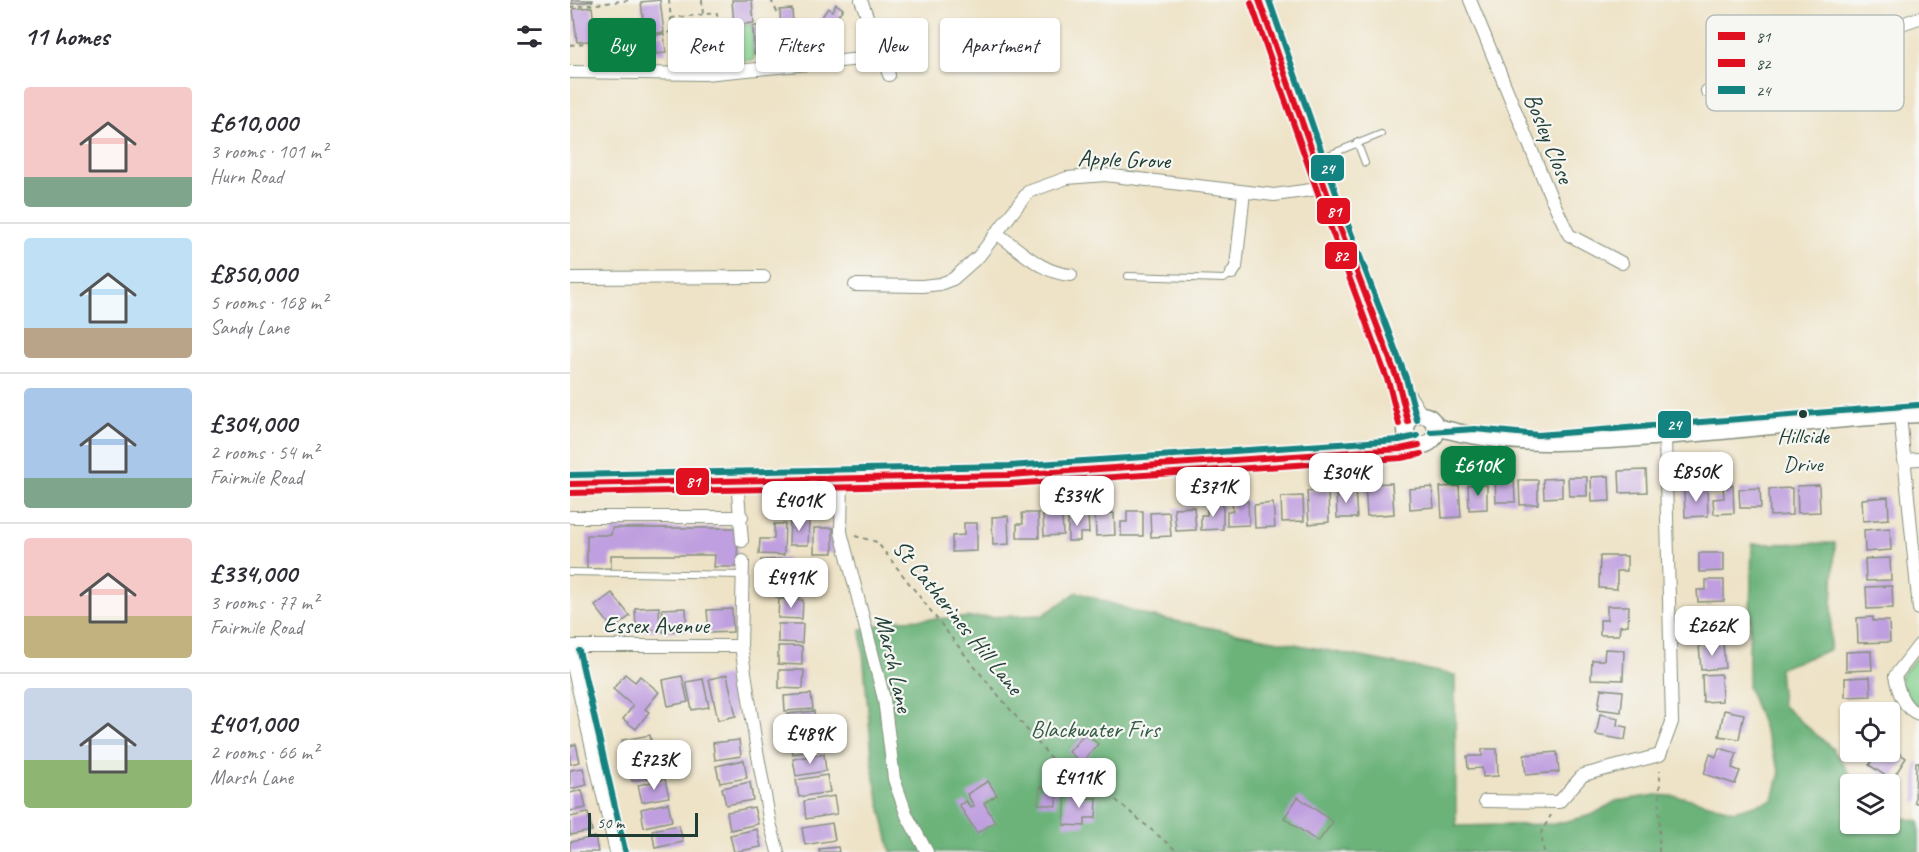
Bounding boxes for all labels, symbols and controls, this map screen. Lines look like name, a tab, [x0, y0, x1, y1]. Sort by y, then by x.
legend	[1706, 15, 1904, 111]
chip: Buy	[588, 18, 656, 72]
chip: Rent	[668, 18, 744, 72]
chip: Filters	[756, 18, 844, 72]
chip: New	[856, 18, 928, 72]
chip: Apartment	[940, 18, 1060, 72]
text: 11 homes	[24, 20, 109, 53]
icon: filters	[513, 20, 546, 53]
text: 81	[1756, 27, 1771, 47]
text: 82	[1756, 54, 1772, 74]
text: 24	[1756, 81, 1772, 101]
street label: Bosley Close	[1517, 88, 1582, 190]
text: £610,000	[210, 106, 298, 139]
icon: home	[72, 111, 144, 183]
text: 3 rooms · 101 m²	[210, 139, 327, 164]
street label: Apple Grove	[1077, 142, 1173, 176]
line badge: 24	[1310, 154, 1345, 182]
text: 24	[1320, 159, 1336, 179]
text: Hurn Road	[210, 164, 283, 189]
line badge: 81	[1316, 197, 1351, 225]
text: 81	[1327, 202, 1343, 222]
line badge: 82	[1324, 241, 1358, 270]
text: 82	[1334, 246, 1350, 266]
text: £850,000	[210, 257, 297, 290]
icon: home	[72, 262, 144, 334]
text: 5 rooms · 168 m²	[210, 290, 327, 315]
text: Sandy Lane	[210, 315, 289, 340]
text: £304,000	[210, 407, 297, 440]
marker: Hillside Drive	[1797, 408, 1809, 420]
line badge: 24	[1657, 410, 1692, 439]
icon: home	[72, 412, 144, 484]
text: 24	[1667, 415, 1683, 435]
place label: Hillside Drive	[1777, 422, 1831, 478]
text: 2 rooms · 54 m²	[210, 440, 318, 465]
pin: £610K	[1436, 446, 1520, 497]
pin: £850K	[1654, 452, 1738, 503]
pin: £304K	[1304, 453, 1388, 504]
text: £610K	[1455, 453, 1501, 478]
text: £850K	[1673, 459, 1719, 484]
text: £304K	[1323, 460, 1369, 485]
text: Fairmile Road	[210, 465, 303, 490]
line badge: 81	[675, 467, 710, 496]
pin: £371K	[1171, 467, 1255, 518]
text: 81	[686, 472, 702, 492]
text: £371K	[1190, 474, 1236, 499]
pin: £334K	[1035, 476, 1119, 527]
pin: £401K	[757, 481, 841, 532]
text: £334K	[1054, 483, 1100, 508]
text: £401K	[776, 488, 822, 513]
street label: St Catherines Hill Lane	[886, 533, 1031, 702]
text: £334,000	[210, 557, 297, 590]
pin: £491K	[749, 558, 833, 609]
icon: home	[72, 562, 144, 634]
text: £491K	[768, 565, 814, 590]
text: 3 rooms · 77 m²	[210, 590, 318, 615]
pin: £262K	[1670, 606, 1754, 657]
street label: Essex Avenue	[603, 610, 711, 640]
street label: Marsh Lane	[868, 611, 920, 717]
text: £262K	[1689, 613, 1735, 638]
text: Fairmile Road	[210, 615, 303, 640]
map controls	[1840, 702, 1900, 834]
button: locate	[1840, 702, 1900, 762]
text: £401,000	[210, 707, 297, 740]
icon: home	[72, 712, 144, 784]
pin: £489K	[768, 714, 852, 765]
park label: Blackwater Firs	[1030, 714, 1161, 744]
text: £489K	[787, 721, 833, 746]
text: 2 rooms · 66 m²	[210, 740, 318, 765]
pin: £723K	[612, 740, 696, 791]
text: £723K	[631, 747, 677, 772]
pin: £411K	[1037, 758, 1121, 809]
text: Marsh Lane	[210, 765, 293, 790]
text: £411K	[1056, 765, 1102, 790]
button: layers	[1840, 774, 1900, 834]
scale bar	[588, 810, 698, 838]
text: 50 m	[597, 813, 624, 833]

